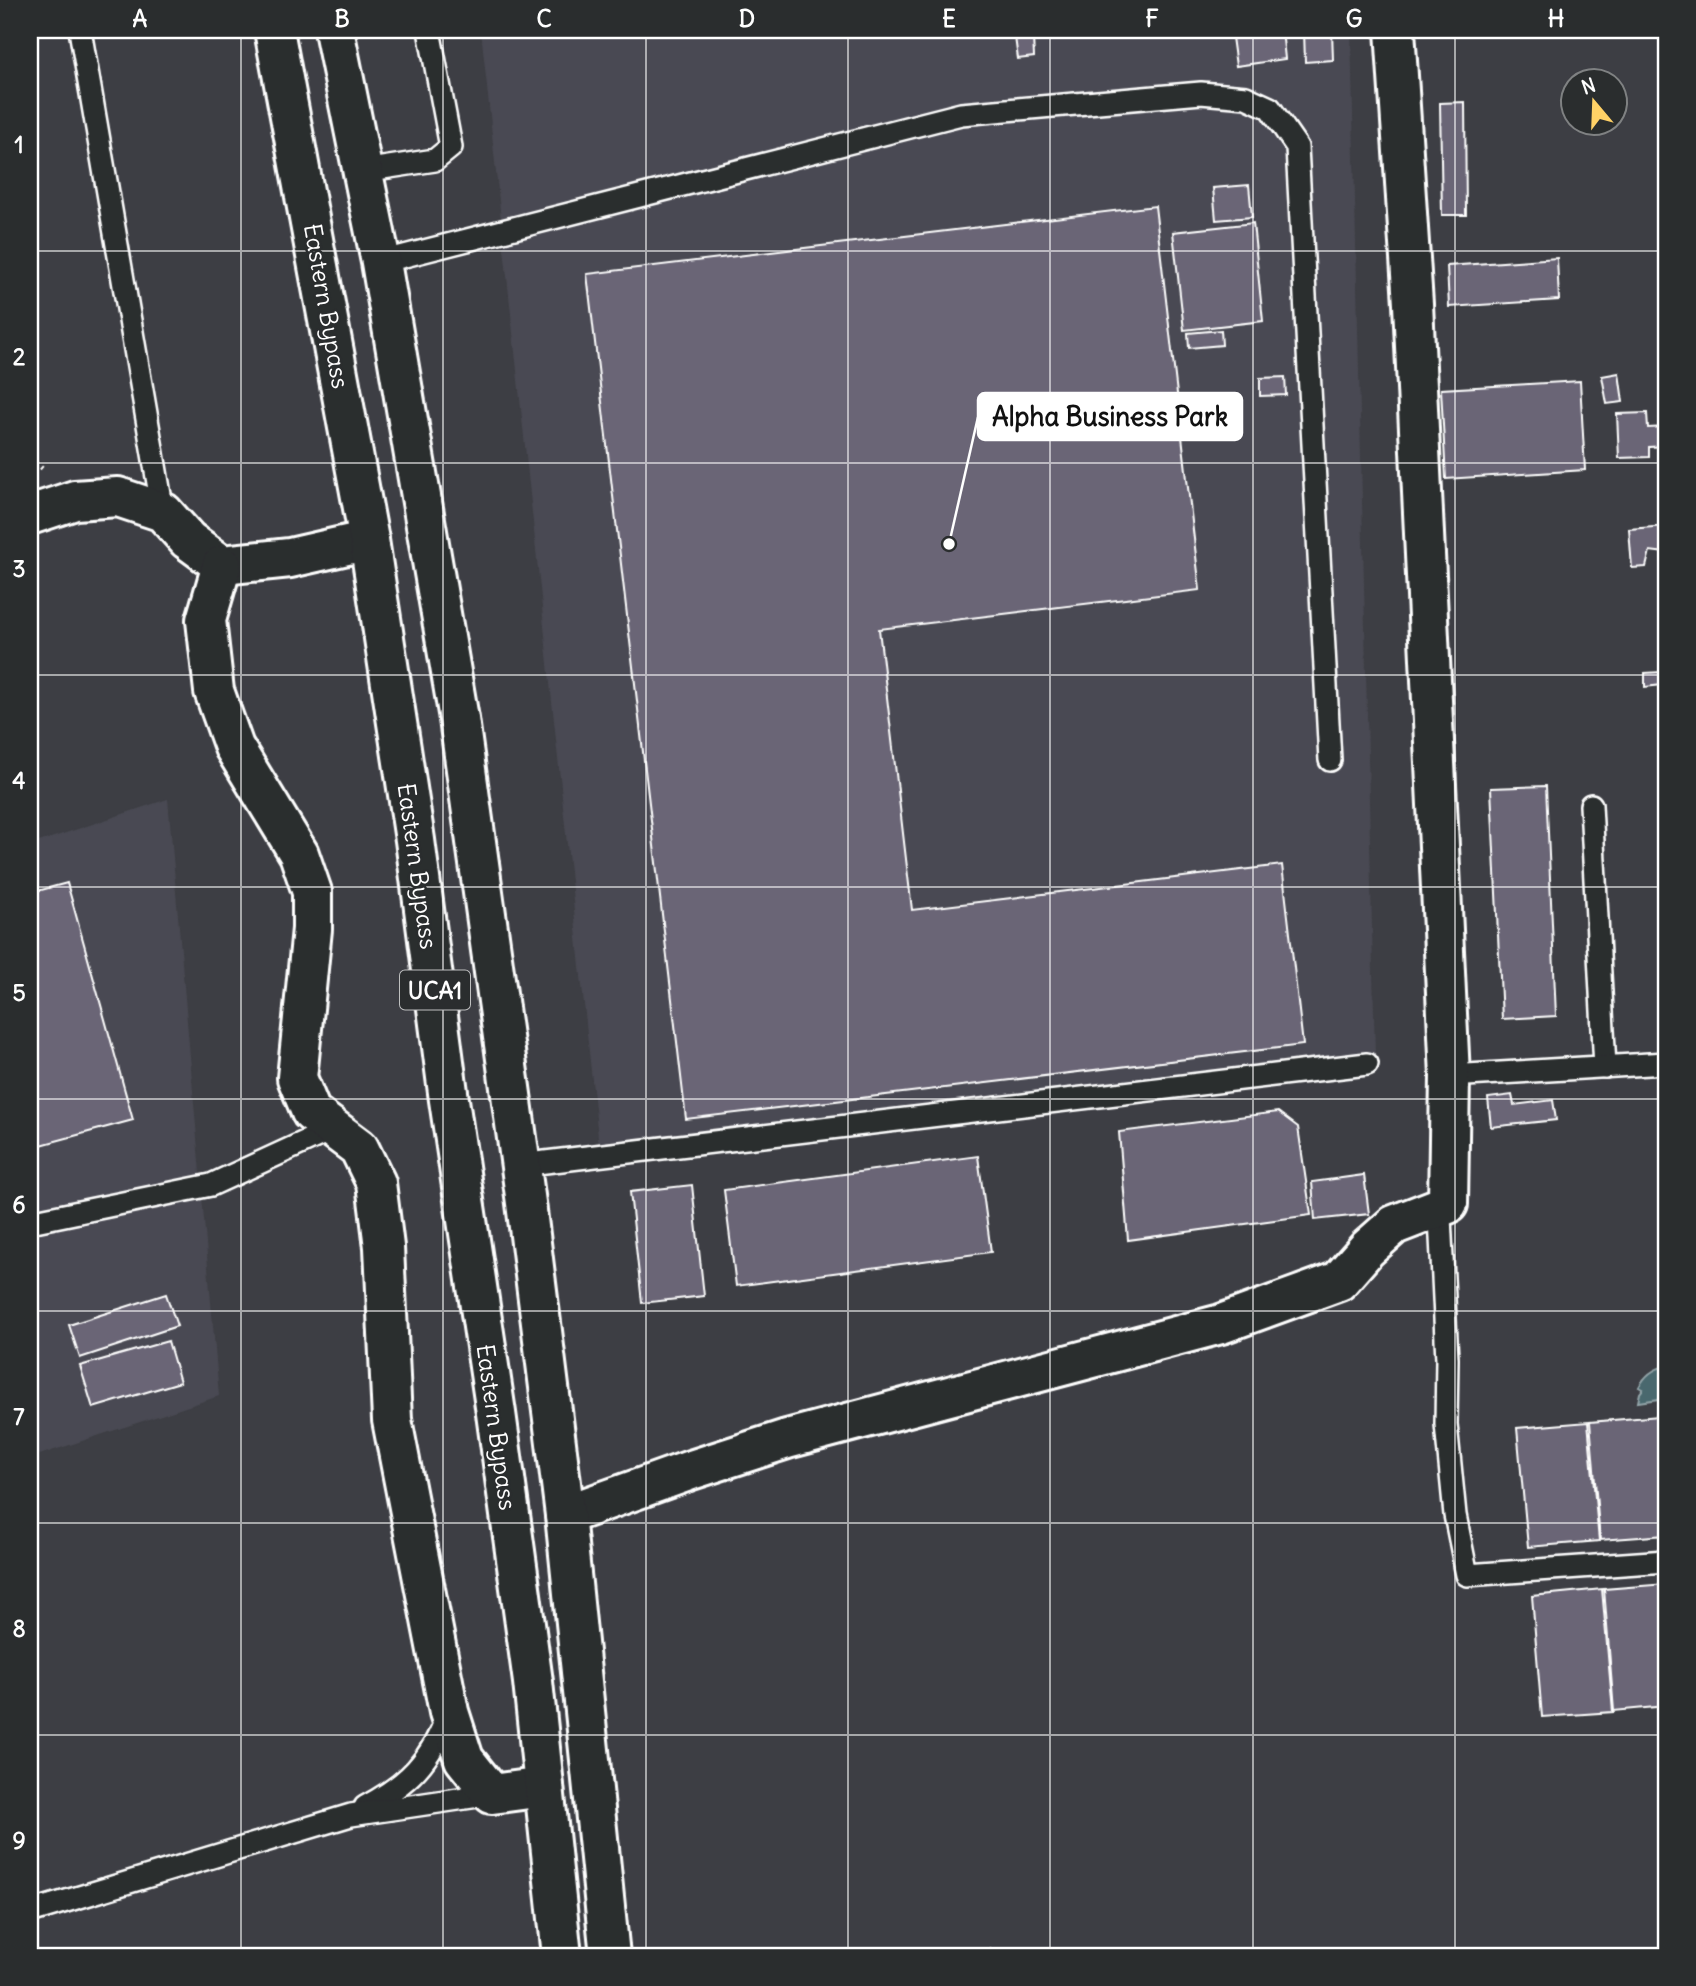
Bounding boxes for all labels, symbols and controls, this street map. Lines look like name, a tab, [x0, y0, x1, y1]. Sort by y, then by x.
text: A	[133, 4, 148, 33]
text: B	[334, 4, 350, 33]
text: C	[536, 4, 552, 33]
text: D	[739, 4, 755, 33]
text: E	[942, 4, 956, 33]
text: F	[1145, 4, 1159, 33]
text: G	[1346, 4, 1362, 33]
text: H	[1548, 4, 1564, 33]
north arrow	[1560, 66, 1630, 136]
text: N	[1578, 72, 1599, 99]
text: 1	[14, 130, 24, 159]
street label: Eastern Bypass	[298, 221, 356, 391]
text: 2	[13, 342, 26, 371]
callout: Alpha Business Park	[978, 393, 1242, 440]
text: Alpha Business Park	[992, 400, 1228, 433]
text: 3	[12, 554, 26, 583]
text: 4	[12, 766, 26, 795]
street label: Eastern Bypass	[392, 781, 444, 951]
road number: UCA1	[400, 970, 470, 1009]
text: 5	[12, 978, 26, 1007]
text: 6	[12, 1190, 26, 1219]
street label: Eastern Bypass	[471, 1342, 523, 1512]
text: 7	[13, 1402, 25, 1431]
text: 8	[12, 1614, 26, 1643]
text: 9	[12, 1826, 26, 1855]

